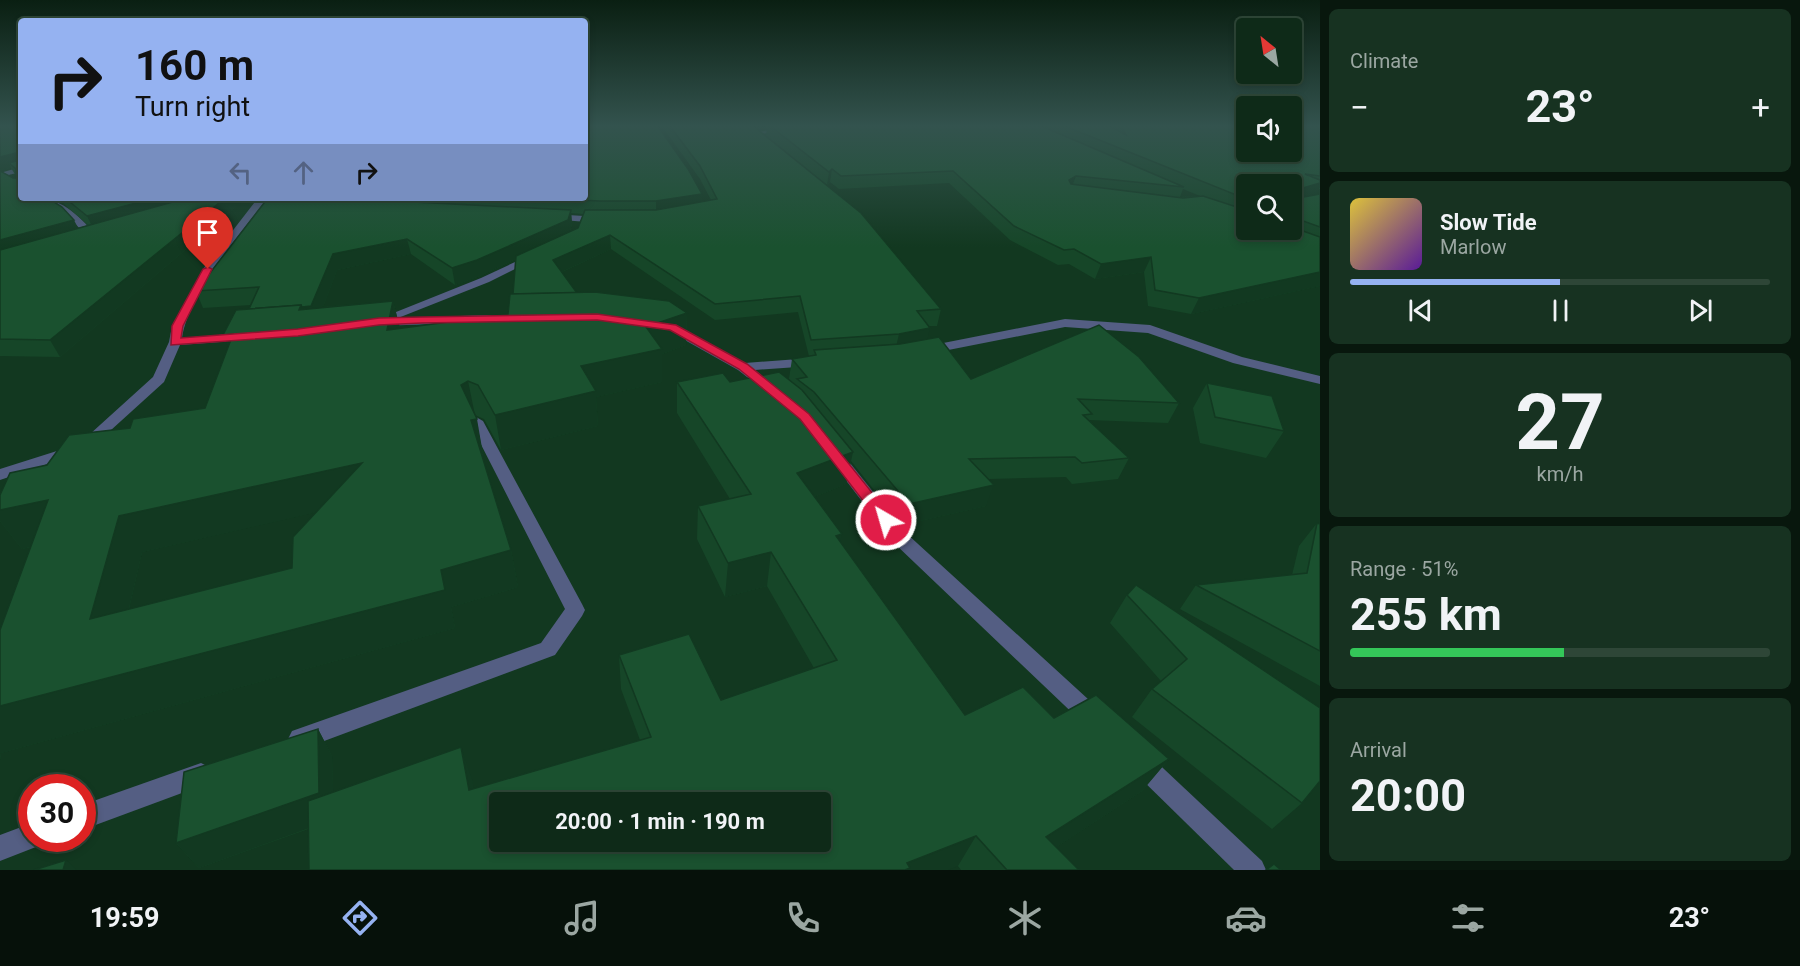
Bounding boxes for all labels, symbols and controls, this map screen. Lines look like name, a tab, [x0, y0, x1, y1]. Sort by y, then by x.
north arrow	[1236, 18, 1302, 84]
map controls	[1236, 18, 1302, 240]
text: 160 m	[135, 41, 254, 90]
icon: right	[36, 42, 114, 120]
text: Climate	[1350, 49, 1418, 73]
text: 23°	[1525, 80, 1595, 133]
text: −	[1350, 88, 1369, 127]
text: +	[1751, 88, 1770, 127]
text: Turn right	[135, 91, 250, 123]
button: sound	[1236, 96, 1302, 162]
icon: left	[224, 156, 257, 189]
icon: ahead	[287, 156, 320, 189]
icon: right	[350, 156, 383, 189]
button: search	[1236, 174, 1302, 240]
pin	[182, 207, 233, 269]
text: Slow Tide	[1440, 210, 1537, 235]
icon: arrive	[191, 216, 224, 249]
text: Marlow	[1440, 235, 1506, 259]
icon: previous	[1404, 294, 1437, 327]
icon: pause	[1544, 294, 1577, 327]
icon: next	[1684, 294, 1717, 327]
text: 27	[1515, 377, 1605, 468]
text: km/h	[1537, 462, 1583, 486]
position arrow	[854, 488, 918, 552]
text: Range · 51%	[1350, 557, 1458, 581]
text: 255 km	[1350, 588, 1502, 641]
text: Arrival	[1350, 738, 1407, 762]
text: 20:00	[1350, 769, 1466, 822]
speed limit sign: 30	[18, 774, 96, 852]
text: 20:00 · 1 min · 190 m	[555, 809, 765, 834]
icon: directions	[339, 897, 381, 939]
icon: music	[561, 897, 603, 939]
icon: phone	[782, 897, 824, 939]
icon: climate	[1004, 897, 1046, 939]
icon: car	[1225, 897, 1267, 939]
icon: filters	[1447, 897, 1489, 939]
text: 19:59	[90, 902, 159, 934]
text: 23°	[1669, 902, 1710, 934]

